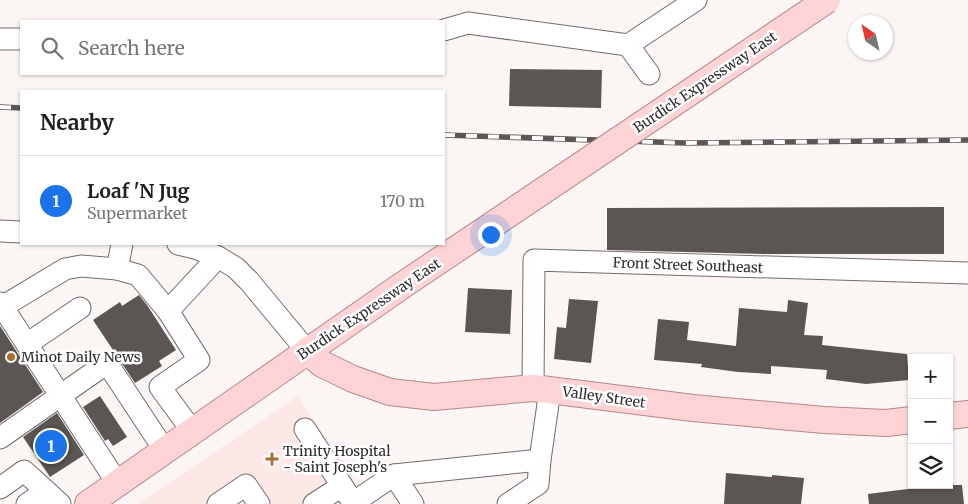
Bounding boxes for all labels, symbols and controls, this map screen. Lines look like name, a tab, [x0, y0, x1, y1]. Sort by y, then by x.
north arrow	[848, 15, 893, 60]
search box	[20, 20, 445, 75]
street label: Burdick Expressway East	[630, 27, 780, 137]
icon: search	[38, 34, 66, 62]
text: Search here	[78, 36, 185, 60]
text: Nearby	[40, 109, 114, 136]
text: Loaf 'N Jug	[87, 179, 189, 203]
text: 1	[52, 191, 60, 211]
text: 170 m	[380, 191, 425, 211]
text: Supermarket	[87, 203, 188, 223]
your location	[478, 222, 504, 248]
street label: Front Street Southeast	[612, 253, 764, 277]
street label: Burdick Expressway East	[294, 254, 444, 364]
place label: Minot Daily News	[21, 348, 141, 366]
marker: Minot Daily News	[5, 351, 17, 363]
map controls	[908, 354, 953, 489]
button: +	[908, 354, 953, 399]
street label: Valley Street	[560, 382, 647, 412]
button: −	[908, 399, 953, 444]
pin: 1	[35, 427, 67, 465]
place label: Trinity Hospital - Saint Joseph's	[283, 442, 391, 476]
button: layers	[908, 444, 953, 489]
marker: Trinity Hospital - Saint Joseph's	[265, 452, 279, 466]

